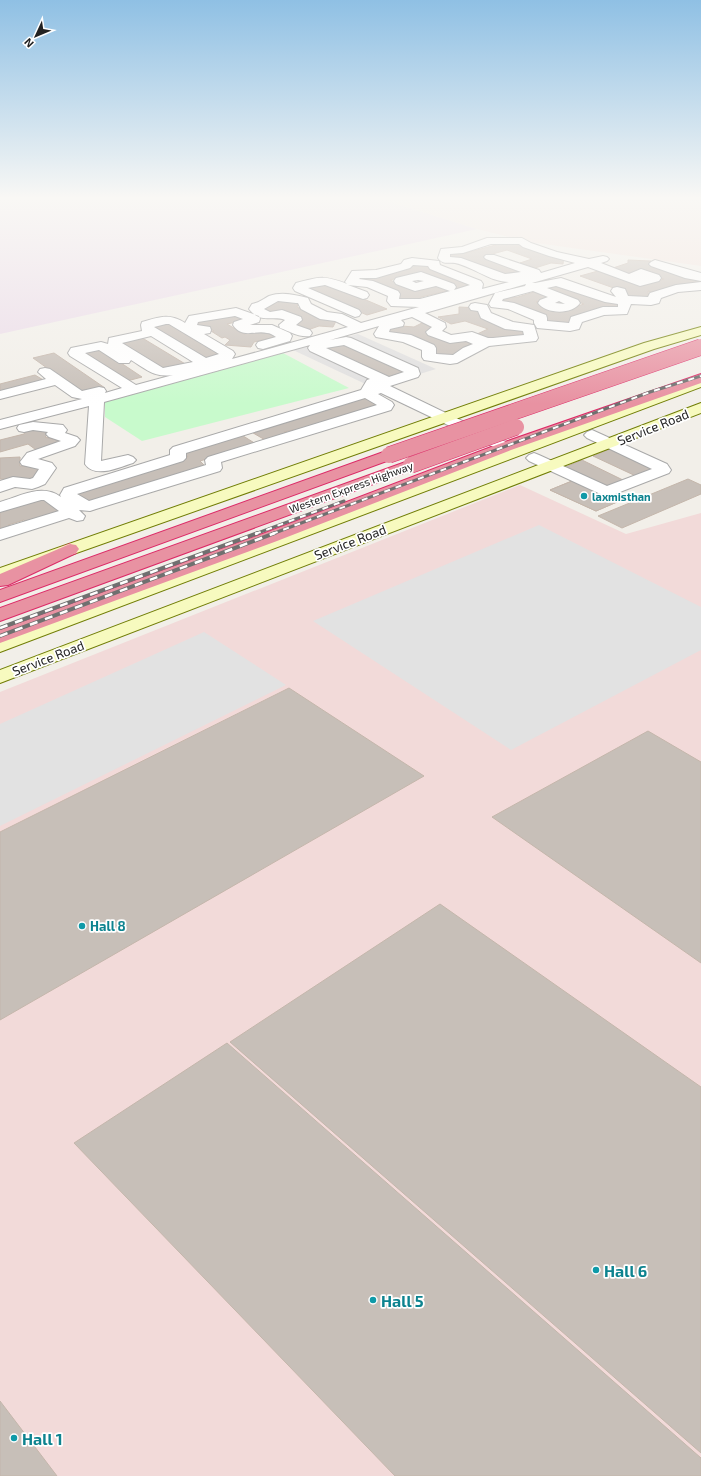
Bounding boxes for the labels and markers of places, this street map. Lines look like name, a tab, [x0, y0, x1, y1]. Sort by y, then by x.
place label: laxmisthan	[592, 490, 651, 503]
marker: laxmisthan	[579, 491, 589, 501]
place label: Hall 8	[90, 918, 126, 934]
marker: Hall 8	[77, 921, 87, 931]
place label: Hall 6	[604, 1261, 647, 1280]
marker: Hall 6	[591, 1265, 601, 1275]
place label: Hall 5	[381, 1291, 424, 1310]
marker: Hall 5	[368, 1295, 378, 1305]
place label: Hall 1	[22, 1429, 63, 1448]
marker: Hall 1	[9, 1433, 19, 1443]

